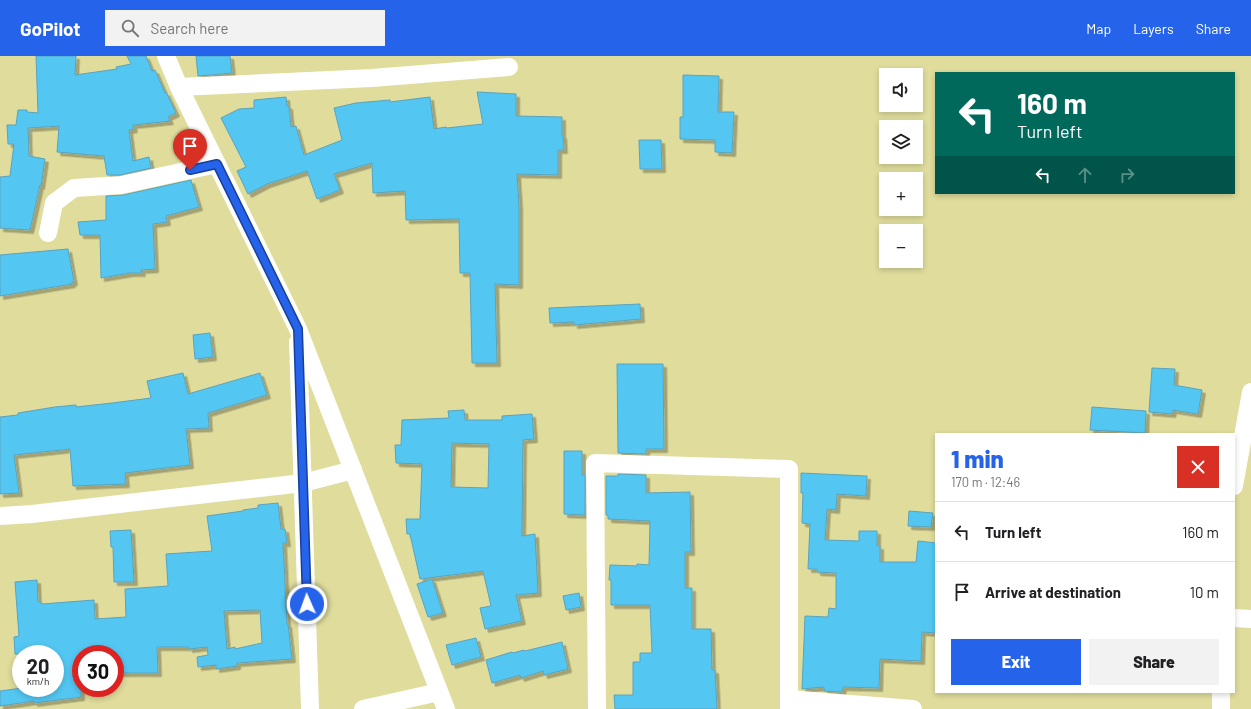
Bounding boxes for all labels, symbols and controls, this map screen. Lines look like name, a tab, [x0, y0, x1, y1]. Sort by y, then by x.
search box	[105, 10, 385, 46]
text: GoPilot	[20, 17, 81, 40]
icon: search	[119, 17, 141, 39]
text: Search here	[151, 19, 229, 37]
text: Map	[1086, 20, 1111, 37]
text: Layers	[1133, 20, 1174, 37]
text: Share	[1196, 20, 1231, 37]
map controls	[879, 68, 923, 268]
button: sound	[879, 68, 923, 112]
text: 160 m	[1017, 86, 1087, 120]
icon: left	[951, 88, 1003, 140]
button: layers	[879, 120, 923, 164]
text: Turn left	[1017, 120, 1083, 142]
pin	[173, 129, 207, 170]
icon: arrive	[179, 135, 201, 157]
icon: left	[1032, 164, 1054, 186]
icon: ahead	[1074, 164, 1096, 186]
icon: right	[1116, 164, 1138, 186]
button: +	[879, 172, 923, 216]
button: −	[879, 224, 923, 268]
text: 1 min	[951, 444, 1004, 473]
button: close	[1177, 446, 1219, 488]
text: 170 m · 12:46	[951, 474, 1020, 490]
icon: left	[951, 521, 973, 543]
text: Turn left	[985, 523, 1041, 541]
text: 160 m	[1182, 523, 1219, 541]
icon: arrive	[951, 581, 973, 603]
position arrow	[286, 583, 328, 625]
text: Arrive at destination	[985, 583, 1121, 601]
text: 10 m	[1190, 583, 1219, 601]
button: Exit	[951, 639, 1081, 685]
button: Share	[1089, 639, 1219, 685]
speed limit sign: 30	[72, 645, 124, 697]
text: 20	[27, 654, 49, 678]
text: km/h	[27, 675, 49, 687]

